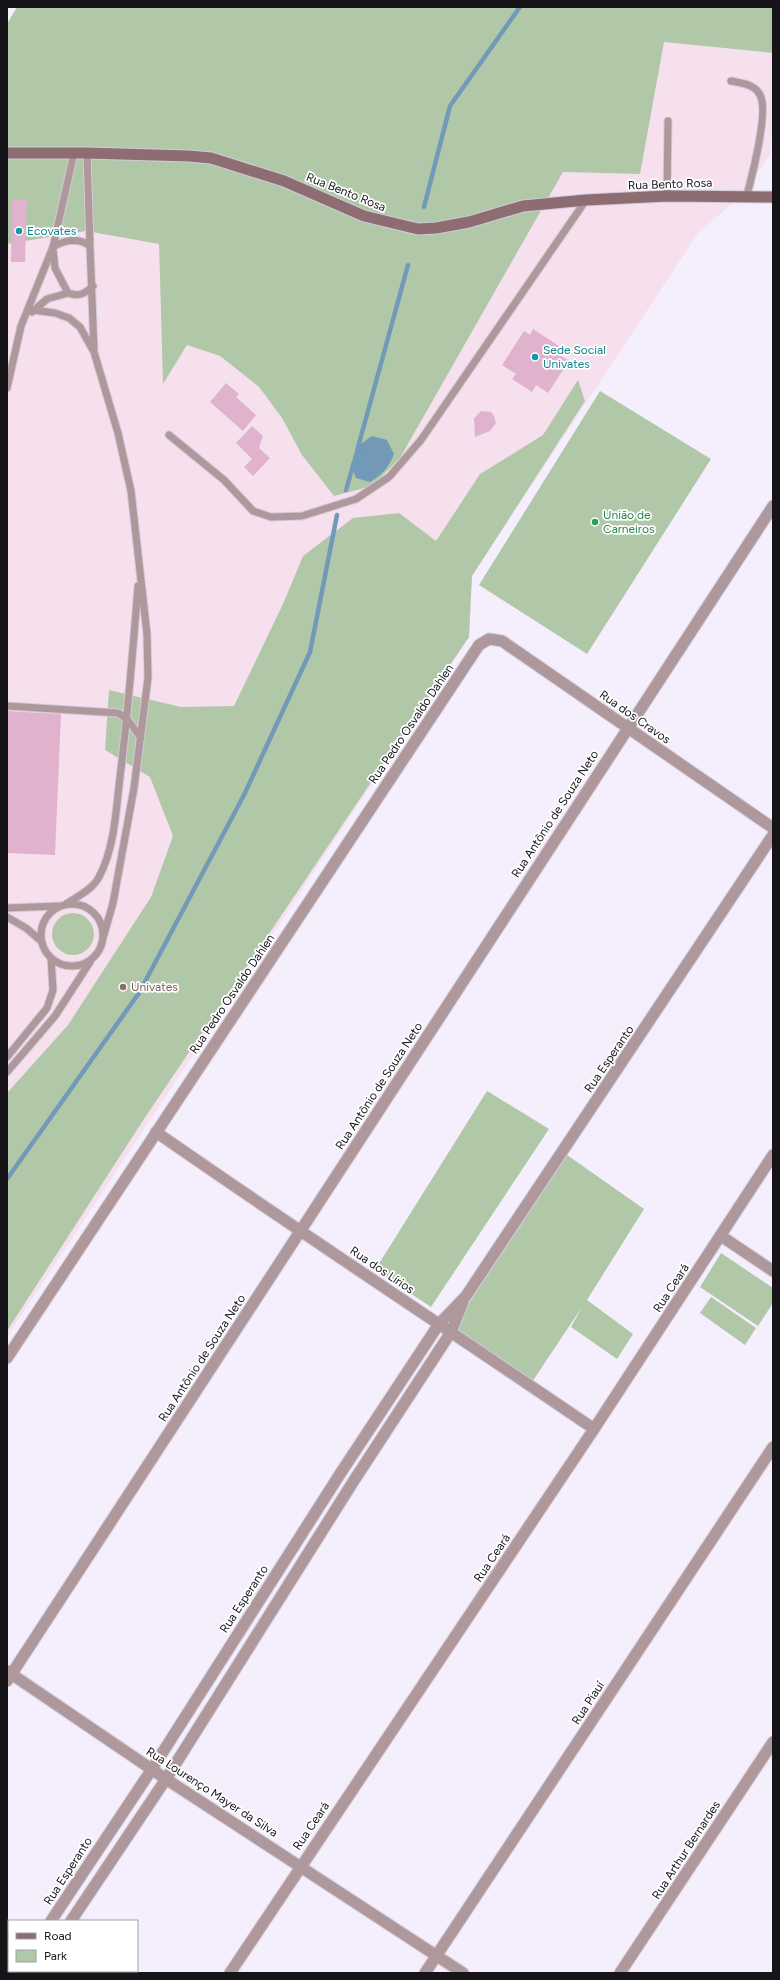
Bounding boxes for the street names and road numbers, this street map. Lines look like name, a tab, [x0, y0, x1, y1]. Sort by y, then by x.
street label: Rua Bento Rosa	[304, 170, 388, 214]
street label: Rua Bento Rosa	[628, 176, 712, 192]
street label: Rua Pedro Osvaldo Dahlen	[366, 661, 456, 787]
street label: Rua dos Cravos	[597, 687, 673, 747]
street label: Rua Antônio de Souza Neto	[509, 748, 601, 880]
street label: Rua Pedro Osvaldo Dahlen	[187, 931, 277, 1057]
street label: Rua Antônio de Souza Neto	[333, 1020, 425, 1152]
street label: Rua Esperanto	[581, 1023, 637, 1095]
street label: Rua dos Lírios	[347, 1243, 417, 1297]
street label: Rua Ceará	[650, 1261, 692, 1315]
street label: Rua Antônio de Souza Neto	[156, 1292, 248, 1424]
street label: Rua Ceará	[471, 1531, 513, 1585]
street label: Rua Esperanto	[217, 1562, 271, 1636]
street label: Rua Piauí	[569, 1678, 608, 1727]
street label: Rua Lourenço Mayer da Silva	[144, 1744, 280, 1840]
street label: Rua Arthur Bernardes	[649, 1798, 723, 1902]
street label: Rua Ceará	[290, 1799, 332, 1853]
street label: Rua Esperanto	[41, 1834, 95, 1908]

